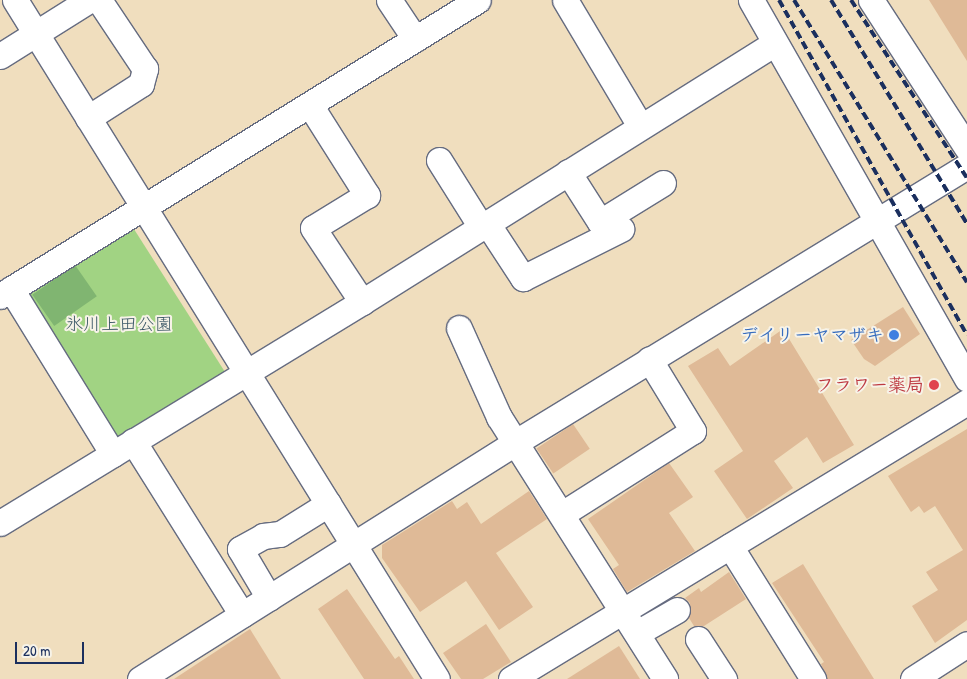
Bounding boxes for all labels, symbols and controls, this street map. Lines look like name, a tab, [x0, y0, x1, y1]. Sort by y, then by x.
park label: 氷川上田公園	[65, 313, 173, 335]
place label: デイリーヤマザキ	[740, 324, 884, 346]
marker: デイリーヤマザキ	[888, 329, 900, 341]
place label: フラワー薬局	[816, 374, 924, 396]
marker: フラワー薬局	[928, 379, 940, 391]
scale bar	[18, 632, 86, 664]
text: 20 m	[23, 640, 50, 661]

